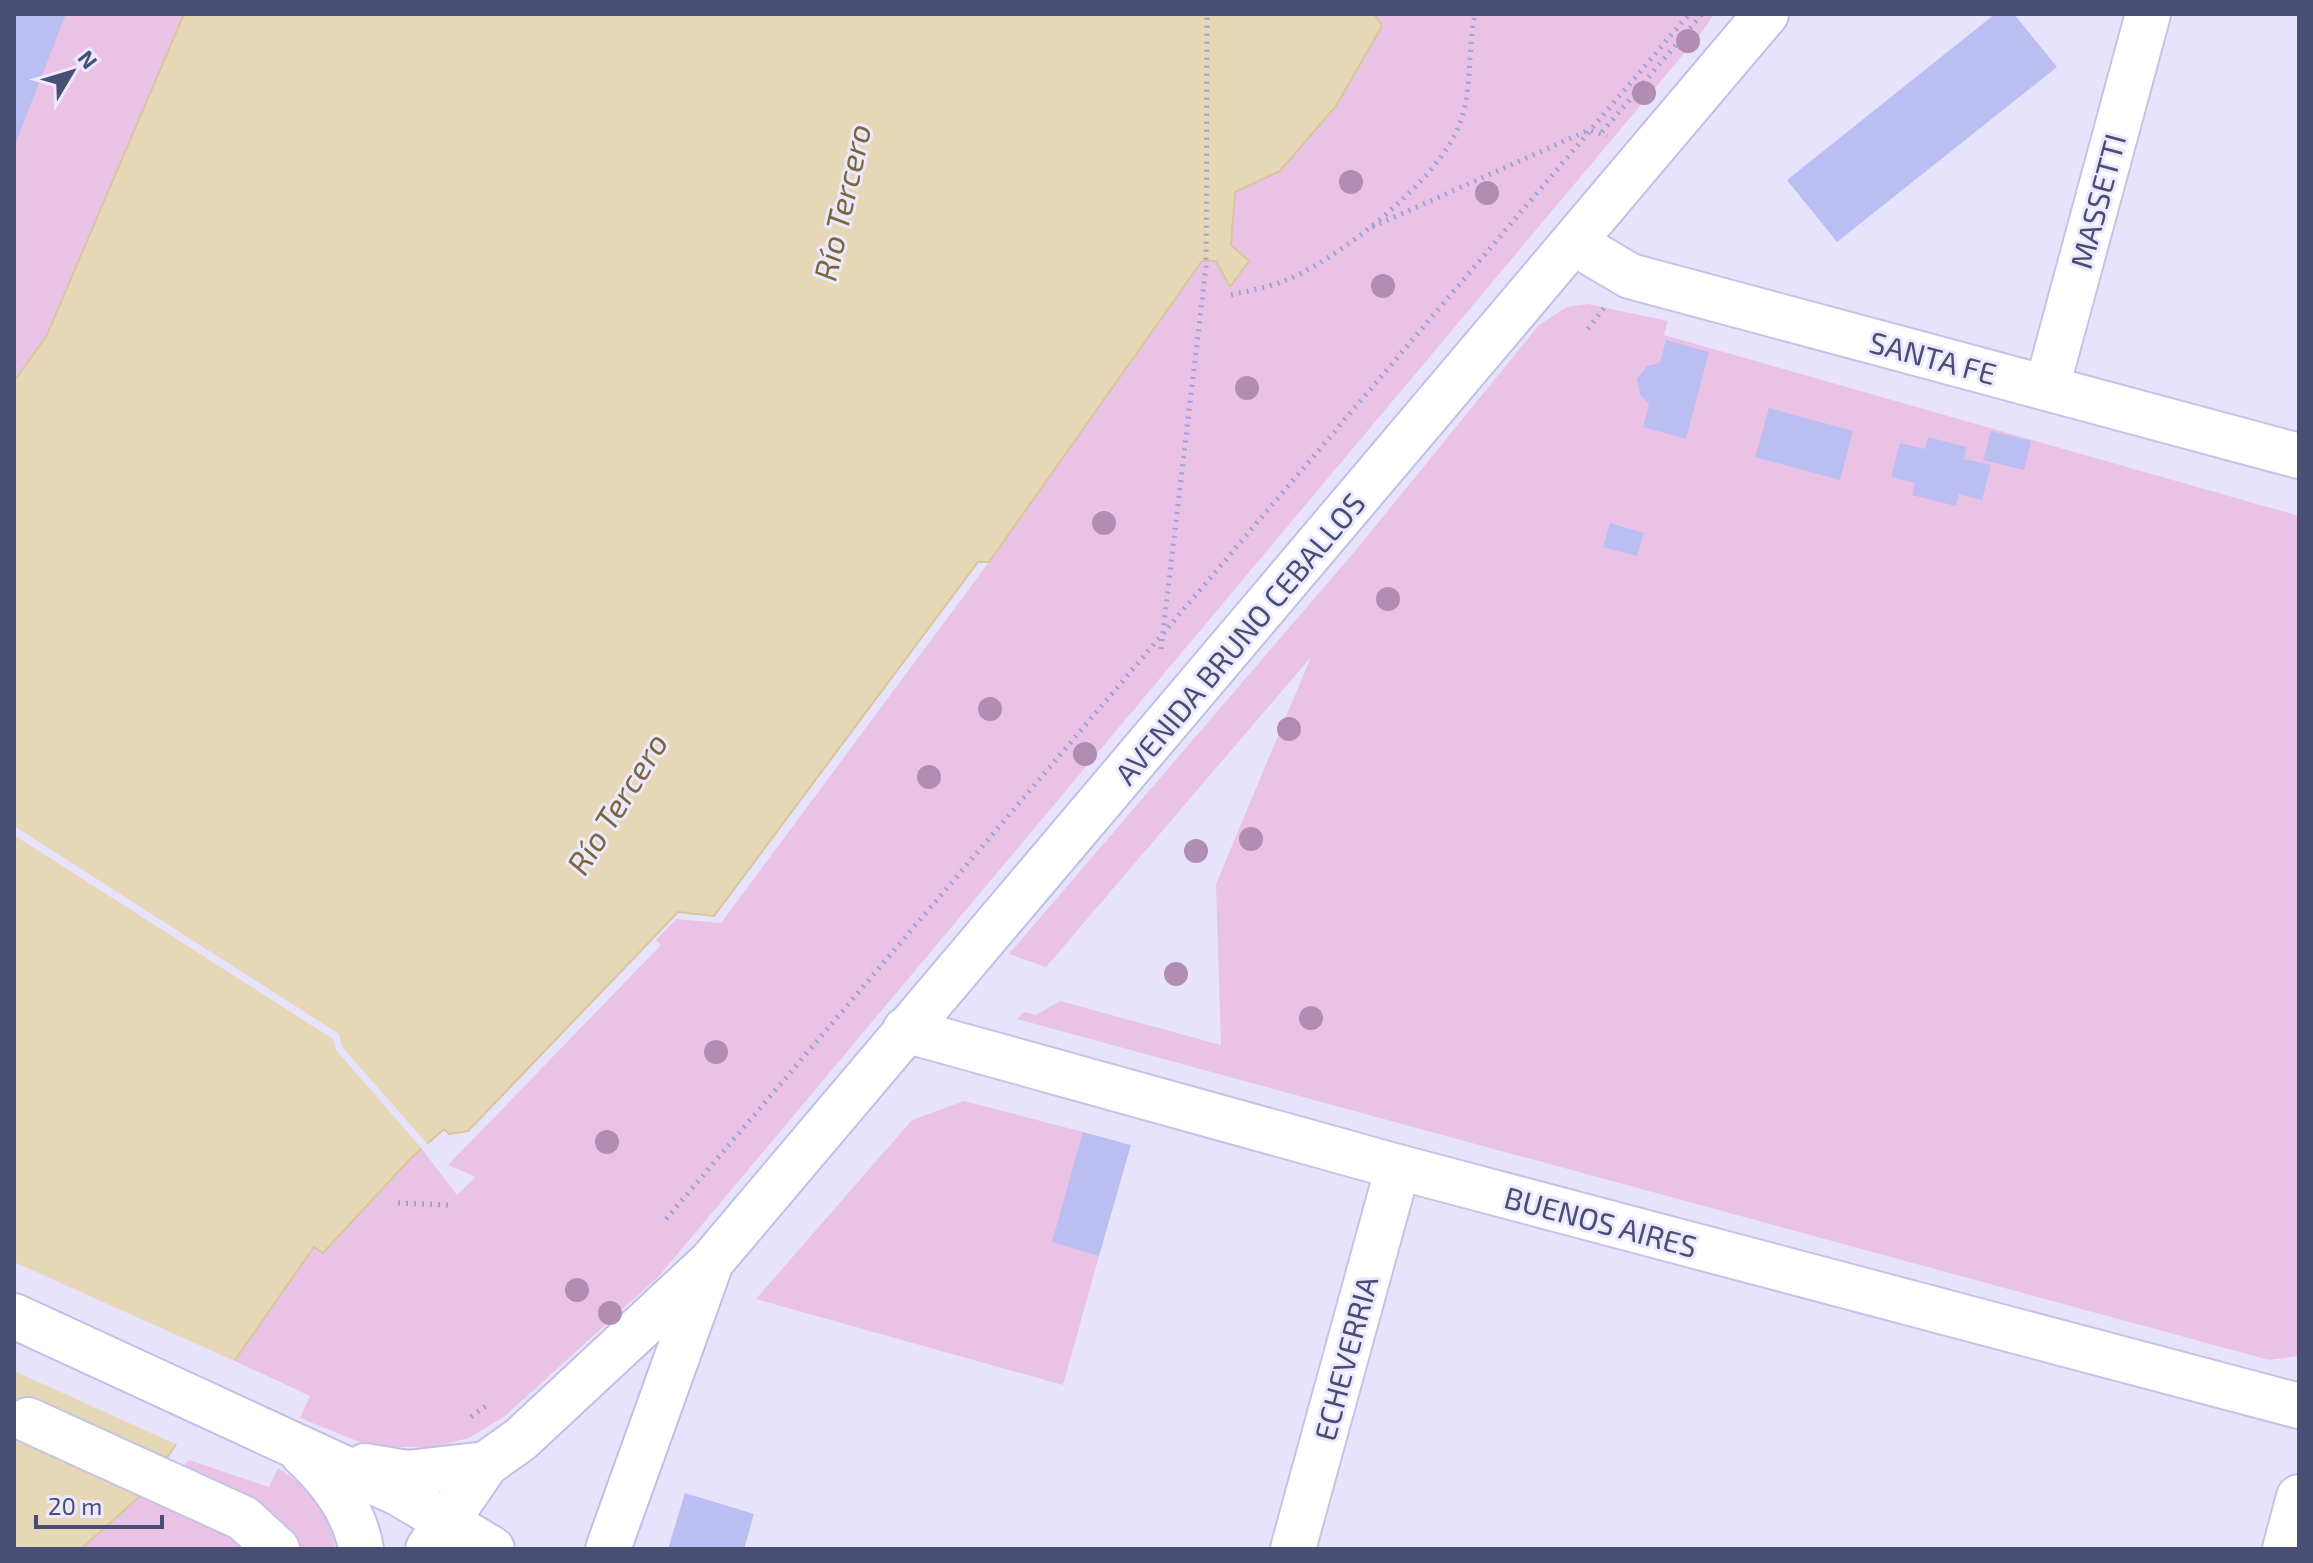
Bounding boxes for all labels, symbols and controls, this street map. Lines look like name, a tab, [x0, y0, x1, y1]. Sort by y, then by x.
north arrow	[32, 32, 112, 112]
text: N	[73, 45, 104, 73]
water label: Río Tercero	[805, 120, 877, 284]
street label: MASSETTI	[2062, 130, 2132, 272]
street label: SANTA FE	[1866, 323, 2000, 391]
street label: AVENIDA BRUNO CEBALLOS	[1106, 485, 1372, 791]
water label: Río Tercero	[558, 725, 674, 881]
street label: BUENOS AIRES	[1501, 1178, 1701, 1264]
street label: ECHEVERRIA	[1306, 1271, 1384, 1444]
scale bar	[36, 1479, 162, 1529]
text: 20 m	[48, 1491, 102, 1520]

